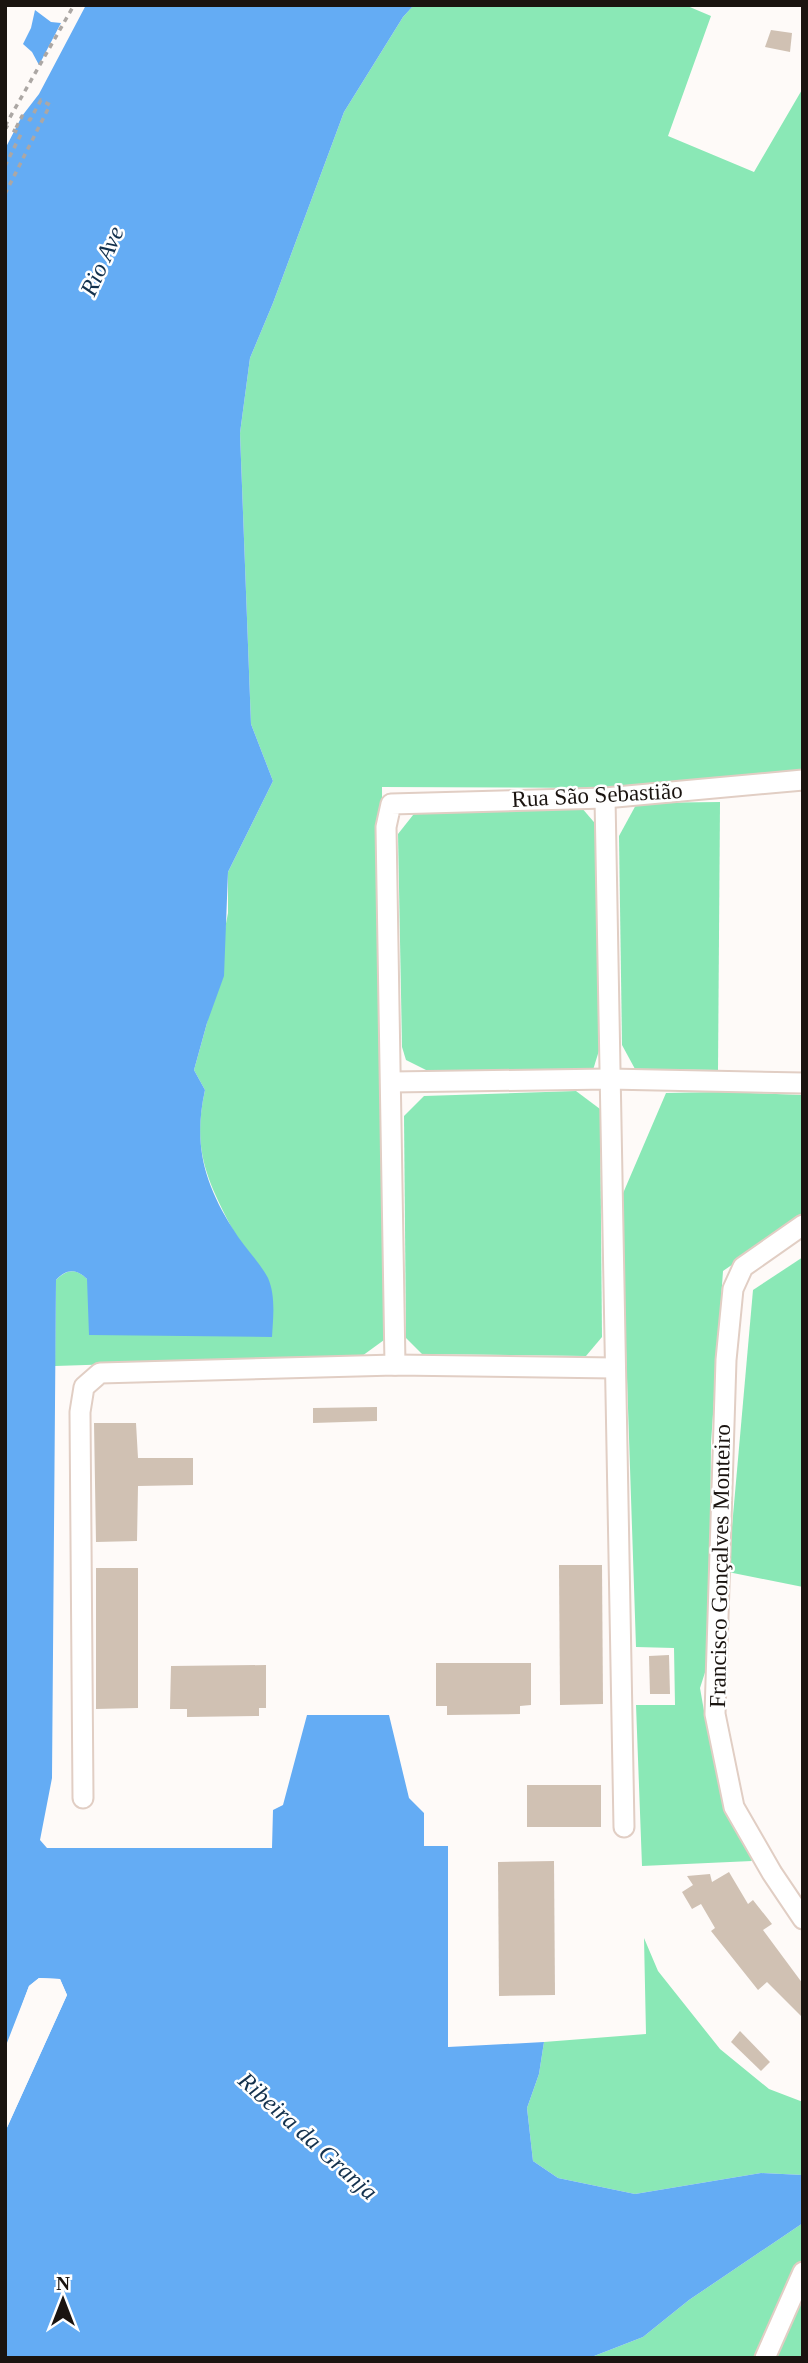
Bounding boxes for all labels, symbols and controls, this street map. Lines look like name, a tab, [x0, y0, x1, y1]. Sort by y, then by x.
water label: Rio Ave	[75, 222, 129, 301]
street label: Rua São Sebastião	[511, 778, 683, 812]
street label: Francisco Gonçalves Monteiro	[705, 1424, 735, 1708]
water label: Ribeira da Granja	[233, 2066, 383, 2205]
north arrow	[28, 2265, 98, 2335]
text: N	[56, 2273, 70, 2294]

